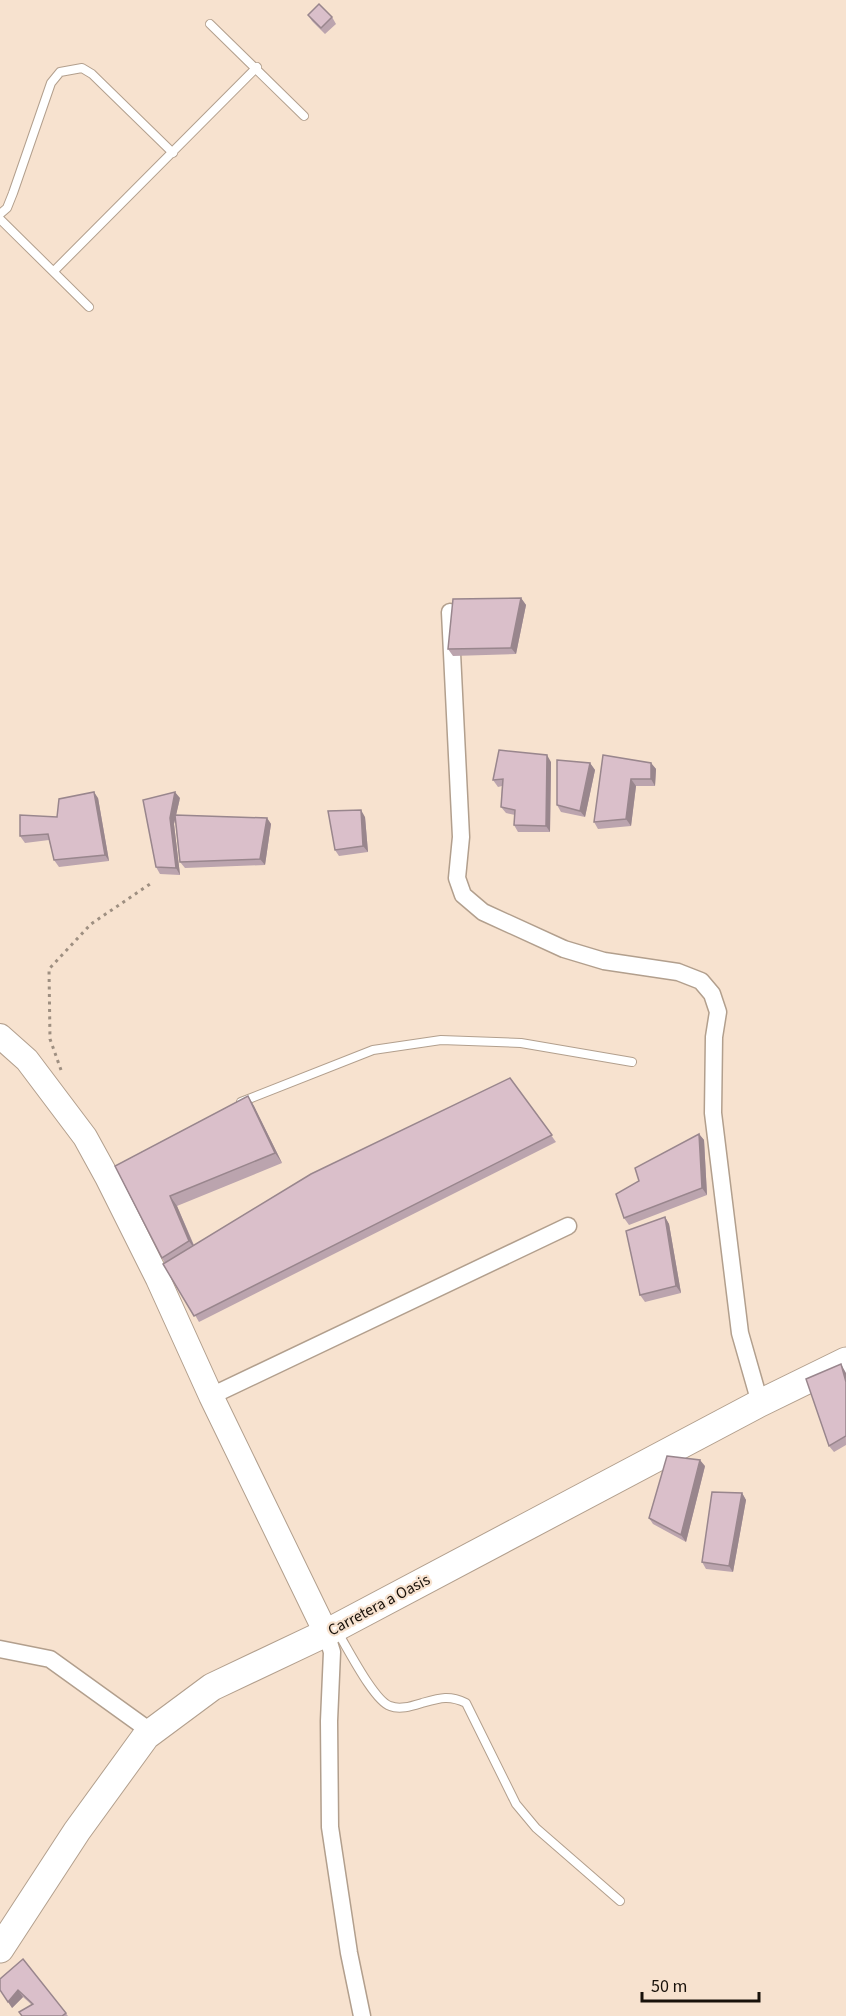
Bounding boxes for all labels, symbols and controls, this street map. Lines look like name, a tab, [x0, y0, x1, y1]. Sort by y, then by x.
street label: Carretera a Oasis	[324, 1569, 434, 1641]
scale bar	[642, 1965, 759, 2003]
text: 50 m	[651, 1974, 687, 1999]

